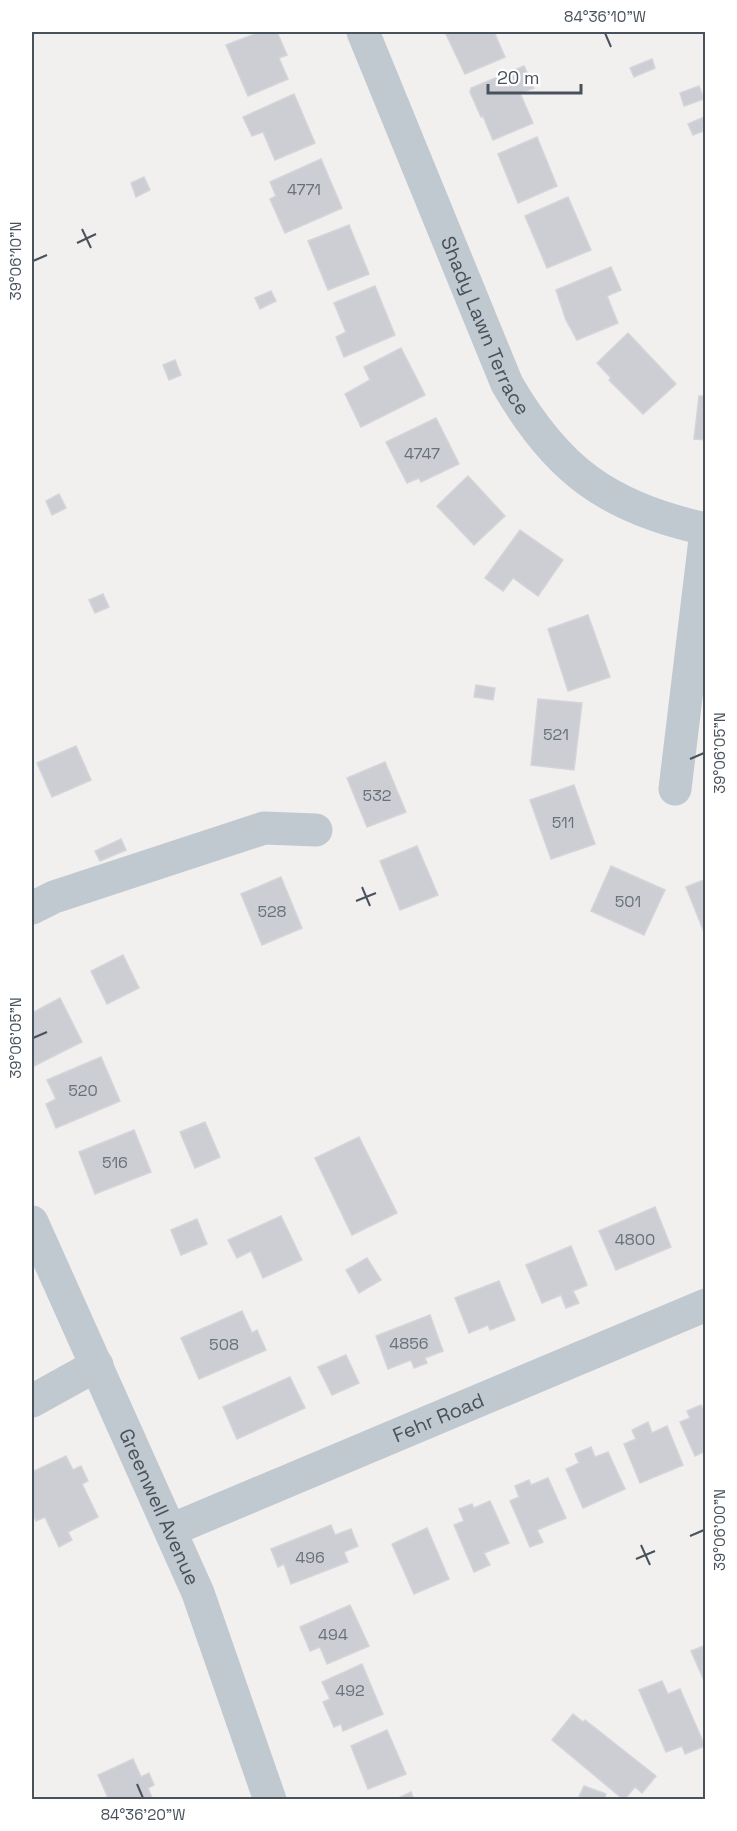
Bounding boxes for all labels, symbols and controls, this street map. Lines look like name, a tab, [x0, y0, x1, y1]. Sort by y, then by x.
text: 84°36'10"W	[564, 7, 646, 26]
scale bar	[488, 57, 581, 95]
text: 20 m	[497, 66, 540, 89]
house number: 4771	[287, 179, 321, 200]
text: 39°06'10"N	[6, 222, 25, 300]
street label: Shady Lawn Terrace	[435, 232, 536, 420]
house number: 4747	[404, 443, 440, 464]
text: 39°06'05"N	[710, 712, 729, 794]
house number: 521	[543, 724, 569, 745]
house number: 532	[363, 785, 391, 806]
house number: 511	[552, 812, 574, 833]
house number: 501	[615, 891, 641, 912]
house number: 528	[257, 901, 287, 922]
text: 39°06'05"N	[6, 997, 25, 1079]
house number: 520	[68, 1080, 98, 1101]
house number: 516	[102, 1152, 128, 1173]
house number: 4800	[615, 1229, 655, 1250]
house number: 4856	[389, 1333, 429, 1354]
house number: 508	[209, 1334, 239, 1355]
street label: Fehr Road	[389, 1387, 488, 1448]
street label: Greenwell Avenue	[113, 1424, 206, 1589]
text: 39°06'00"N	[710, 1489, 729, 1571]
house number: 496	[295, 1547, 325, 1568]
house number: 494	[318, 1624, 348, 1645]
house number: 492	[335, 1680, 365, 1701]
text: 84°36'20"W	[101, 1805, 185, 1824]

